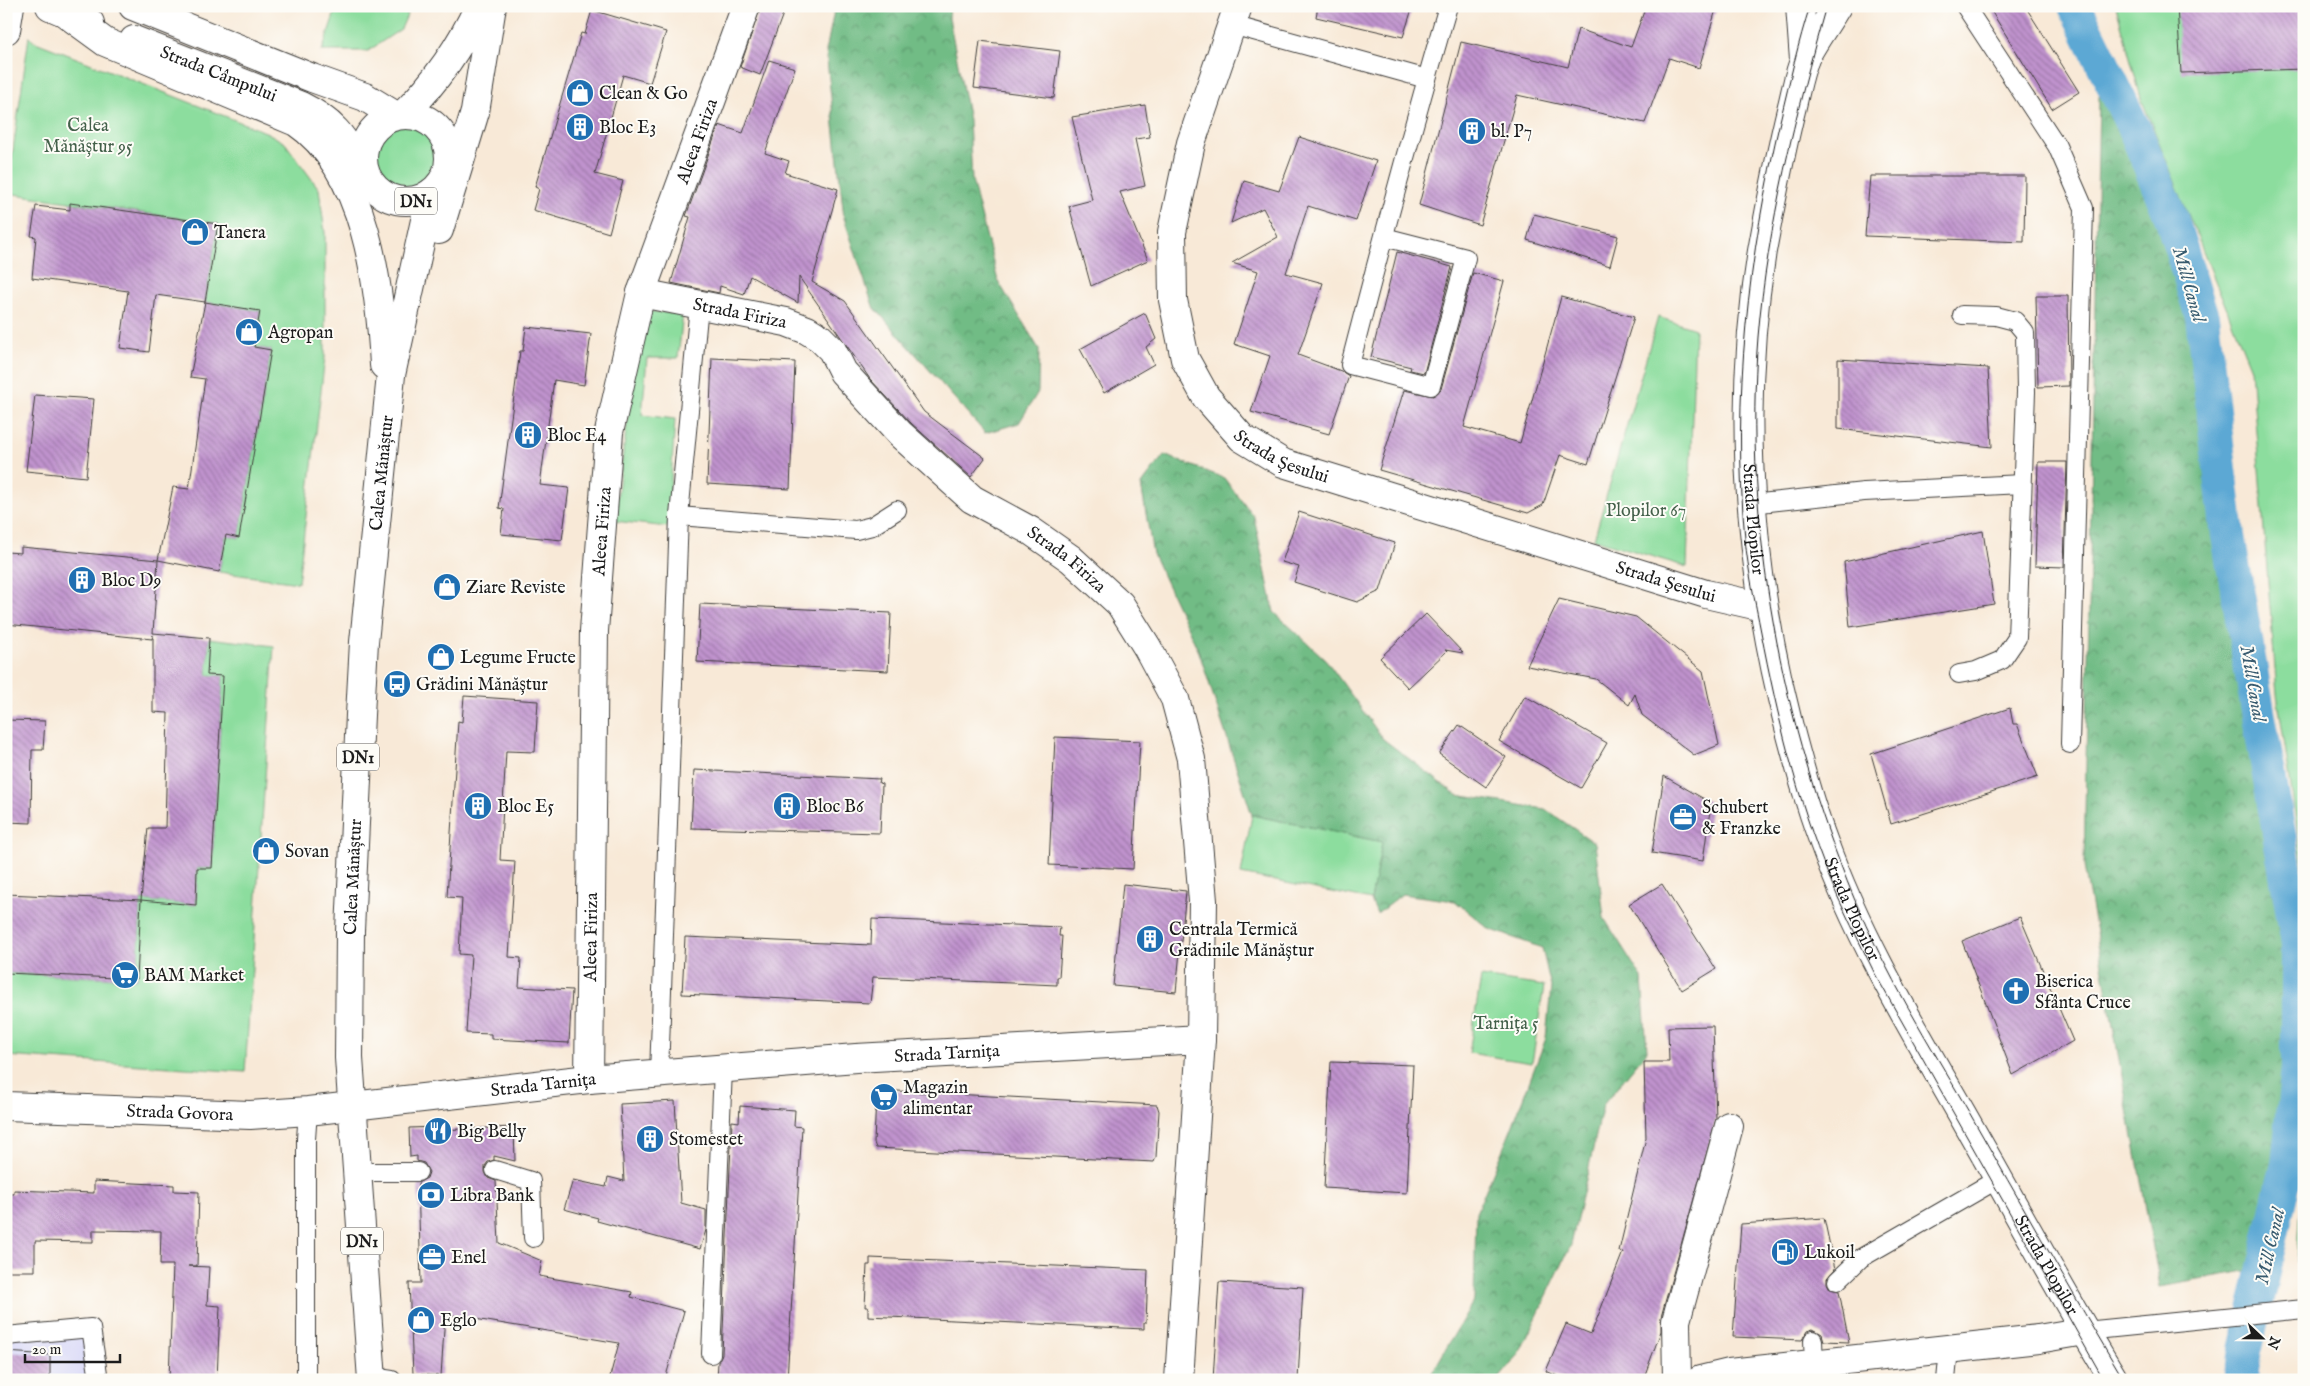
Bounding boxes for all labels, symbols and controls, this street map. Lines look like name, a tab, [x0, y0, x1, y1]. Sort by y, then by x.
street label: Strada Câmpului	[156, 41, 280, 108]
shop icon: Clean & Go	[565, 78, 595, 108]
place label: Clean & Go	[599, 83, 688, 106]
street label: Aleea Firiza	[672, 96, 724, 188]
building icon: Bloc E3	[565, 112, 595, 142]
park label: Calea Mănăștur 95	[44, 115, 133, 159]
building icon: bl. P7	[1457, 116, 1487, 146]
place label: Bloc E3	[599, 117, 656, 140]
place label: bl. P7	[1491, 121, 1532, 144]
road number: DN1	[395, 188, 437, 215]
shop icon: Tanera	[180, 217, 210, 247]
place label: Tanera	[214, 222, 266, 245]
water label: Mill Canal	[2166, 244, 2211, 326]
street label: Strada Firiza	[691, 294, 789, 335]
shop icon: Agropan	[234, 317, 264, 347]
place label: Agropan	[267, 322, 334, 345]
street label: Calea Mănăștur	[365, 414, 400, 532]
building icon: Bloc E4	[513, 420, 543, 450]
place label: Bloc E4	[547, 425, 607, 448]
street label: Strada Șesului	[1227, 426, 1332, 490]
street label: Strada Plopilor	[1736, 463, 1769, 577]
street label: Aleea Firiza	[588, 486, 618, 578]
park label: Plopilor 67	[1606, 500, 1686, 523]
street label: Strada Firiza	[1022, 522, 1110, 599]
street label: Strada Șesului	[1613, 557, 1718, 609]
building icon: Bloc D9	[67, 565, 97, 595]
place label: Bloc D9	[101, 570, 161, 593]
shop icon: Ziare Reviste	[432, 572, 462, 602]
place label: Ziare Reviste	[466, 577, 565, 600]
shop icon: Legume Fructe	[426, 642, 456, 672]
water label: Mill Canal	[2234, 643, 2271, 725]
place label: Legume Fructe	[460, 647, 576, 670]
bus stop icon: Grădini Mănăștur	[382, 669, 412, 699]
place label: Grădini Mănăștur	[416, 674, 548, 697]
road number: DN1	[337, 744, 379, 770]
building icon: Bloc E5	[463, 791, 493, 821]
building icon: Bloc B6	[772, 791, 802, 821]
place label: Bloc E5	[497, 796, 555, 819]
place label: Bloc B6	[806, 796, 864, 819]
place label: Schubert & Franzke	[1702, 797, 1781, 841]
office icon: Schubert & Franzke	[1668, 802, 1698, 832]
street label: Calea Mănăștur	[340, 818, 368, 935]
shop icon: Sovan	[251, 836, 281, 866]
place label: Sovan	[285, 841, 329, 864]
street label: Strada Plopilor	[1818, 854, 1885, 966]
street label: Aleea Firiza	[580, 892, 604, 983]
place label: Centrala Termică Grădinile Mănăștur	[1169, 919, 1314, 963]
building icon: Centrala Termică Grădinile Mănăștur	[1135, 924, 1165, 954]
supermarket icon: BAM Market	[110, 960, 140, 990]
place label: BAM Market	[144, 965, 244, 988]
place label: Biserica Sfânta Cruce	[2035, 971, 2131, 1015]
church icon: Biserica Sfânta Cruce	[2001, 976, 2031, 1006]
park label: Tarnița 5	[1474, 1013, 1539, 1036]
street label: Strada Tarnița	[894, 1040, 1001, 1069]
street label: Strada Tarnița	[490, 1068, 597, 1103]
place label: Magazin alimentar	[903, 1077, 973, 1121]
supermarket icon: Magazin alimentar	[869, 1082, 899, 1112]
street label: Strada Govora	[126, 1100, 234, 1127]
restaurant icon: Big Belly	[423, 1116, 453, 1146]
place label: Big Belly	[457, 1121, 526, 1144]
building icon: Stomestet	[635, 1124, 665, 1154]
place label: Stomestet	[669, 1129, 743, 1152]
bank icon: Libra Bank	[416, 1180, 446, 1210]
place label: Libra Bank	[450, 1185, 535, 1208]
water label: Mill Canal	[2251, 1205, 2292, 1287]
street label: Strada Plopilor	[2008, 1211, 2083, 1320]
road number: DN1	[341, 1228, 383, 1254]
fuel station icon: Lukoil	[1770, 1237, 1800, 1267]
office icon: Enel	[417, 1242, 447, 1272]
place label: Lukoil	[1804, 1242, 1855, 1265]
place label: Enel	[451, 1247, 486, 1270]
shop icon: Eglo	[406, 1305, 436, 1335]
place label: Eglo	[440, 1310, 477, 1333]
north arrow	[2238, 1314, 2288, 1364]
scale bar	[25, 1331, 120, 1363]
text: N	[2263, 1333, 2284, 1351]
text: 20 m	[32, 1340, 62, 1359]

